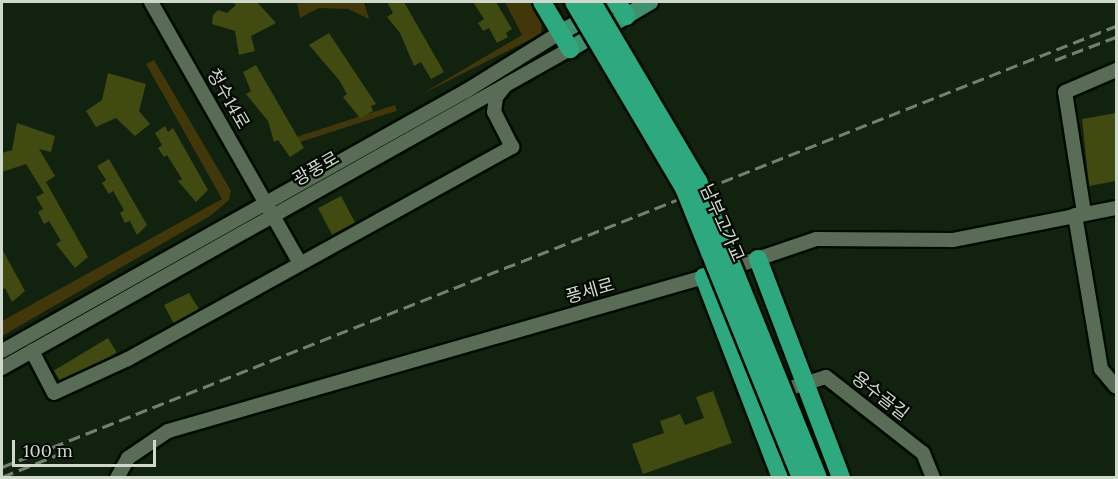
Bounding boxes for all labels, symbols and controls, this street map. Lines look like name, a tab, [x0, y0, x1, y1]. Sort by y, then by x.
street label: 청수14로	[202, 65, 254, 133]
street label: 광풍로	[289, 147, 343, 191]
street label: 남부고가교	[695, 181, 749, 265]
street label: 풍세로	[563, 274, 617, 308]
street label: 용수골길	[847, 367, 913, 425]
scale bar	[15, 428, 159, 466]
text: 100 m	[23, 439, 73, 462]

